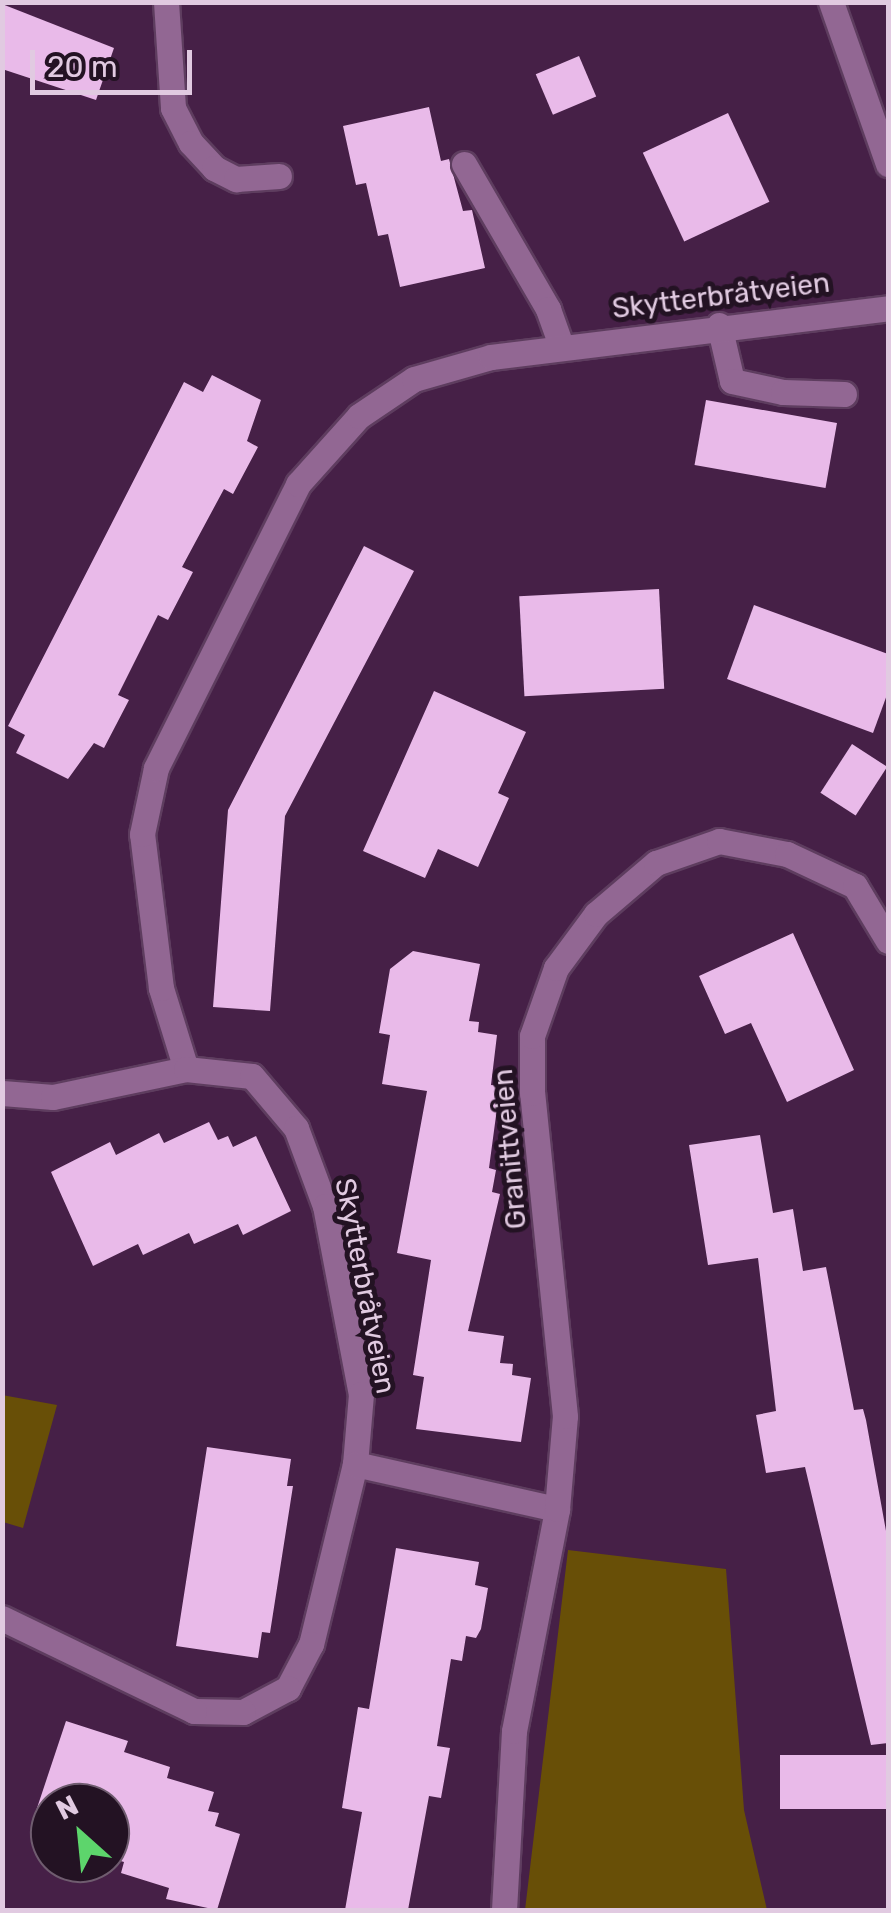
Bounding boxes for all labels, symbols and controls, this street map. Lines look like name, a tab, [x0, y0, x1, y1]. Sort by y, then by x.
scale bar	[35, 30, 198, 92]
text: 20 m	[47, 49, 118, 85]
street label: Skytterbråtveien	[610, 266, 832, 326]
street label: Granittveien	[486, 1068, 534, 1230]
street label: Skytterbråtveien	[328, 1175, 402, 1397]
north arrow	[30, 1783, 130, 1883]
text: N	[51, 1788, 84, 1827]

